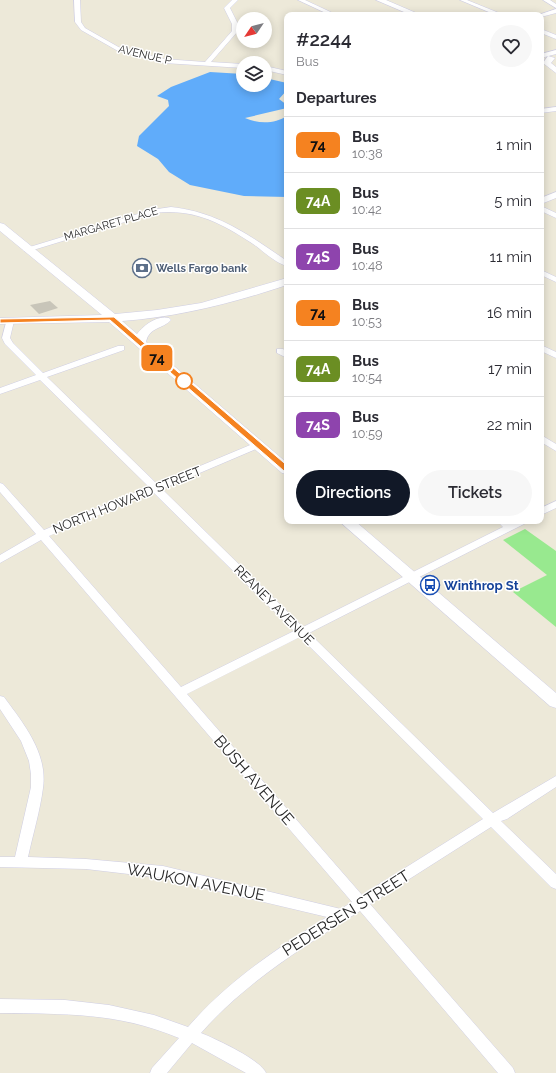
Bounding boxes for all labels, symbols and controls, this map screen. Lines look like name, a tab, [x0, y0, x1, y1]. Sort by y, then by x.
north arrow	[236, 12, 272, 48]
map controls	[236, 12, 272, 92]
button: heart	[490, 25, 532, 67]
text: #2244	[296, 28, 352, 50]
street label: AVENUE P	[117, 43, 173, 67]
text: Bus	[296, 54, 319, 69]
button: layers	[236, 56, 272, 92]
text: Departures	[296, 89, 377, 107]
text: Bus	[352, 128, 379, 146]
text: 1 min	[496, 136, 532, 154]
text: 74	[310, 137, 326, 153]
text: 10:38	[352, 146, 383, 161]
text: Bus	[352, 184, 379, 202]
text: 5 min	[494, 192, 532, 210]
text: 74A	[306, 193, 330, 209]
text: 10:42	[352, 202, 382, 217]
street label: MARGARET PLACE	[62, 204, 160, 244]
text: Bus	[352, 240, 379, 258]
text: 11 min	[490, 248, 532, 266]
text: 74S	[306, 249, 330, 265]
bank icon: Wells Fargo bank	[131, 257, 153, 279]
text: 10:48	[352, 258, 383, 273]
place label: Wells Fargo bank	[156, 262, 248, 275]
text: Bus	[352, 296, 379, 314]
text: 16 min	[487, 304, 532, 322]
text: 74	[310, 305, 326, 321]
text: 10:53	[352, 314, 382, 329]
line badge: 74	[139, 345, 175, 371]
text: 74	[149, 350, 165, 366]
text: Bus	[352, 352, 379, 370]
text: 17 min	[488, 360, 532, 378]
text: 74A	[306, 361, 330, 377]
text: 10:54	[352, 370, 382, 385]
unlabelled marker	[175, 372, 193, 390]
text: Bus	[352, 408, 379, 426]
text: 22 min	[487, 416, 532, 434]
text: 74S	[306, 417, 330, 433]
text: 10:59	[352, 426, 383, 441]
street label: NORTH HOWARD STREET	[51, 463, 203, 537]
button: Directions	[296, 470, 410, 516]
button: Tickets	[418, 470, 532, 516]
street label: REANEY AVENUE	[231, 562, 317, 648]
bus stop icon: Winthrop St	[419, 574, 441, 596]
place label: Winthrop St	[444, 578, 519, 593]
street label: BUSH AVENUE	[210, 731, 298, 829]
street label: WAUKON AVENUE	[125, 859, 267, 905]
street label: PEDERSEN STREET	[279, 866, 413, 960]

